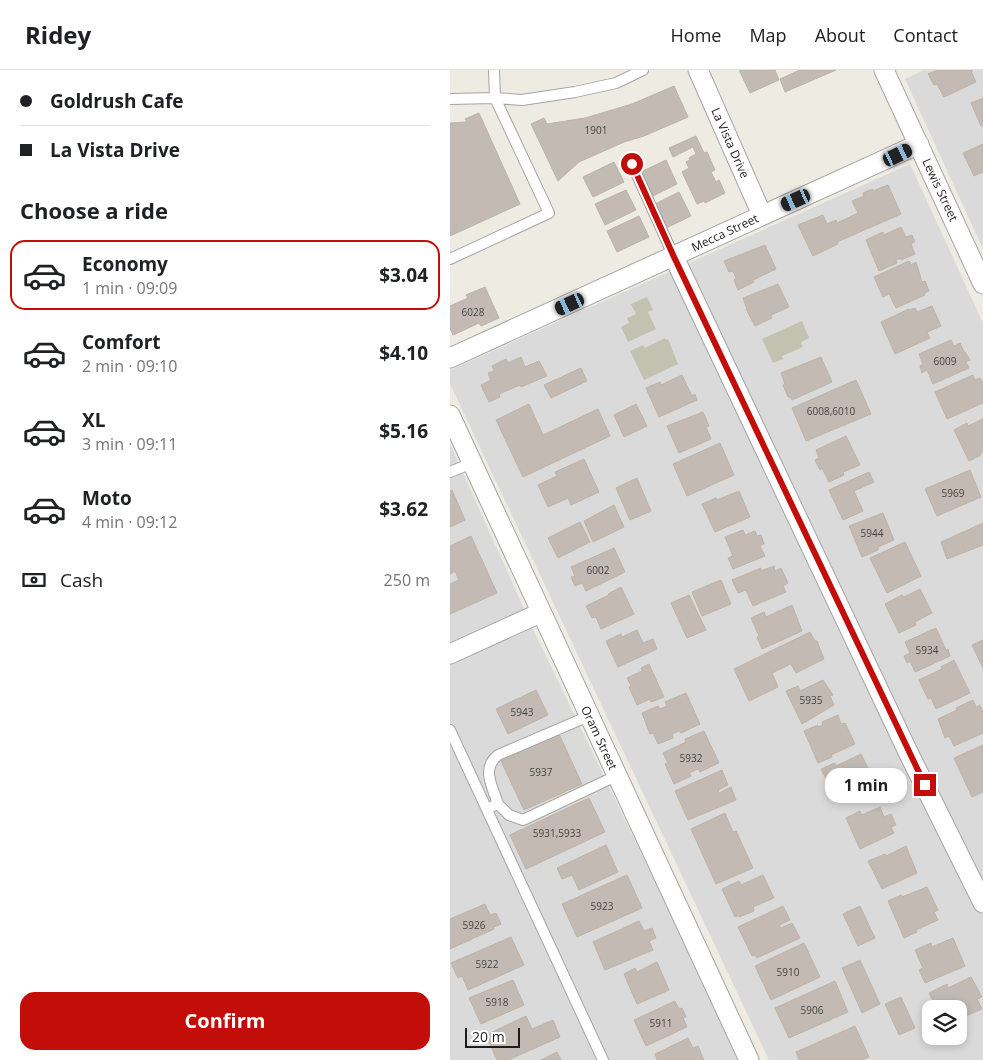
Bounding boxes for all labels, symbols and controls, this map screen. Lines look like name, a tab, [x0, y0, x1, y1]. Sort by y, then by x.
text: Ridey	[25, 18, 91, 51]
text: Home	[671, 23, 721, 47]
text: Map	[749, 23, 787, 47]
text: About	[815, 23, 865, 47]
text: Contact	[893, 23, 958, 47]
text: Goldrush Cafe	[50, 88, 184, 114]
street label: La Vista Drive	[707, 105, 754, 181]
house number: 1901	[585, 123, 607, 137]
text: La Vista Drive	[50, 137, 180, 163]
car	[881, 142, 914, 168]
route start	[621, 153, 643, 175]
street label: Lewis Street	[918, 156, 962, 224]
car	[779, 187, 812, 213]
text: Choose a ride	[20, 195, 168, 225]
street label: Mecca Street	[688, 210, 761, 256]
text: Economy	[82, 251, 168, 277]
icon: car	[22, 253, 67, 298]
text: $3.04	[379, 262, 428, 288]
text: 1 min · 09:09	[82, 277, 177, 299]
car	[553, 291, 586, 317]
house number: 6028	[462, 305, 485, 319]
text: Comfort	[82, 329, 161, 355]
icon: car	[22, 331, 67, 376]
text: $4.10	[379, 340, 428, 366]
house number: 6009	[934, 354, 957, 368]
text: 2 min · 09:10	[82, 355, 177, 377]
house number: 6008,6010	[807, 404, 855, 418]
text: XL	[82, 407, 105, 433]
icon: car	[22, 409, 67, 454]
text: $5.16	[379, 418, 428, 444]
text: 3 min · 09:11	[82, 433, 177, 455]
text: Moto	[82, 485, 132, 511]
house number: 5969	[942, 486, 965, 500]
icon: car	[22, 487, 67, 532]
text: $3.62	[379, 496, 428, 522]
text: 4 min · 09:12	[82, 511, 177, 533]
house number: 5944	[861, 526, 884, 540]
house number: 6002	[587, 563, 610, 577]
icon: cash	[20, 566, 48, 594]
text: Cash	[60, 567, 103, 593]
text: 250 m	[384, 569, 430, 591]
house number: 5934	[916, 643, 939, 657]
house number: 5935	[800, 693, 823, 707]
street label: Oram Street	[577, 703, 622, 772]
house number: 5943	[511, 705, 534, 719]
house number: 5932	[680, 751, 703, 765]
house number: 5937	[530, 765, 553, 779]
callout: 1 min	[825, 768, 908, 802]
text: 1 min	[844, 774, 888, 796]
route end	[914, 774, 936, 796]
house number: 5931,5933	[533, 826, 581, 840]
house number: 5923	[591, 899, 614, 913]
house number: 5926	[463, 918, 486, 932]
house number: 5922	[476, 957, 499, 971]
house number: 5910	[777, 965, 800, 979]
button: Confirm	[20, 992, 430, 1050]
house number: 5918	[486, 995, 509, 1009]
map controls	[922, 1000, 967, 1045]
button: layers	[922, 1000, 967, 1045]
house number: 5906	[801, 1003, 824, 1017]
house number: 5911	[650, 1016, 672, 1030]
scale bar	[465, 1025, 520, 1048]
text: 20 m	[472, 1027, 505, 1046]

